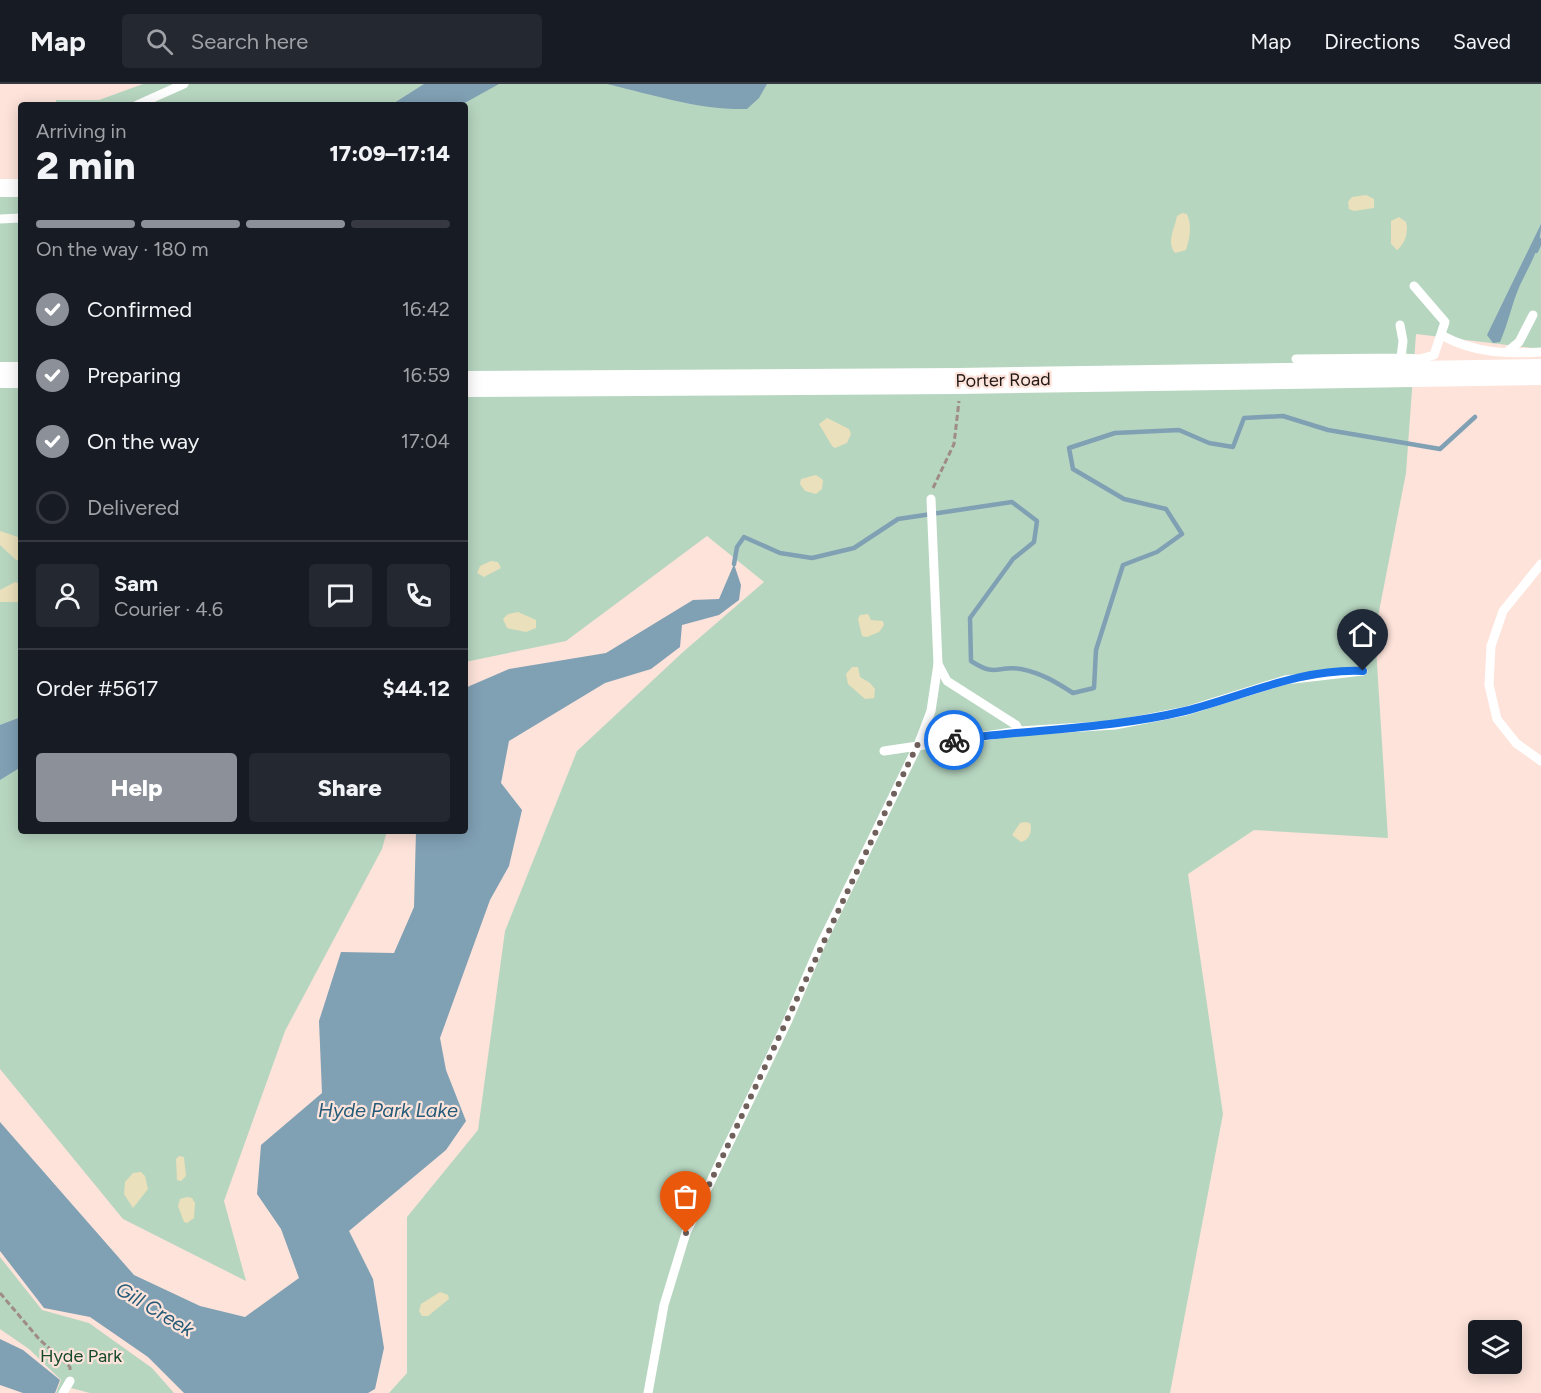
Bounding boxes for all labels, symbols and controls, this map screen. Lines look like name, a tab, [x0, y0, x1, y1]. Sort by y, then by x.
search box	[122, 14, 542, 68]
text: Map	[30, 24, 86, 58]
icon: search	[143, 25, 176, 58]
text: Search here	[191, 28, 308, 55]
text: Map	[1250, 29, 1291, 54]
text: Directions	[1324, 29, 1420, 54]
text: Saved	[1453, 29, 1511, 54]
text: Arriving in	[36, 119, 126, 143]
text: 17:09–17:14	[329, 140, 450, 167]
text: 2 min	[36, 142, 136, 189]
text: On the way · 180 m	[36, 237, 209, 261]
icon: check	[36, 293, 69, 326]
text: Confirmed	[87, 296, 192, 323]
text: 16:42	[402, 297, 450, 321]
icon: check	[36, 359, 69, 392]
text: Preparing	[87, 362, 181, 389]
text: 16:59	[403, 363, 450, 387]
street label: Porter Road	[955, 368, 1051, 392]
icon: check	[36, 425, 69, 458]
text: On the way	[87, 428, 199, 455]
text: 17:04	[401, 429, 450, 453]
text: Delivered	[87, 494, 180, 521]
button: person	[36, 564, 99, 627]
button: chat	[309, 564, 372, 627]
button: phone	[387, 564, 450, 627]
text: Sam	[114, 570, 158, 597]
text: Courier · 4.6	[114, 597, 223, 621]
pin	[1337, 609, 1388, 671]
icon: home	[1346, 618, 1379, 651]
text: Order #5617	[36, 675, 158, 702]
text: $44.12	[382, 675, 450, 702]
courier	[924, 710, 984, 770]
icon: bike	[938, 724, 971, 757]
button: Help	[36, 753, 237, 822]
button: Share	[249, 753, 450, 822]
water label: Hyde Park Lake	[318, 1098, 458, 1122]
pin	[660, 1171, 711, 1233]
icon: bag	[669, 1180, 702, 1213]
water label: Gill Creek	[112, 1276, 199, 1342]
map controls	[1468, 1320, 1522, 1374]
button: layers	[1468, 1320, 1522, 1374]
park label: Hyde Park	[40, 1345, 122, 1367]

